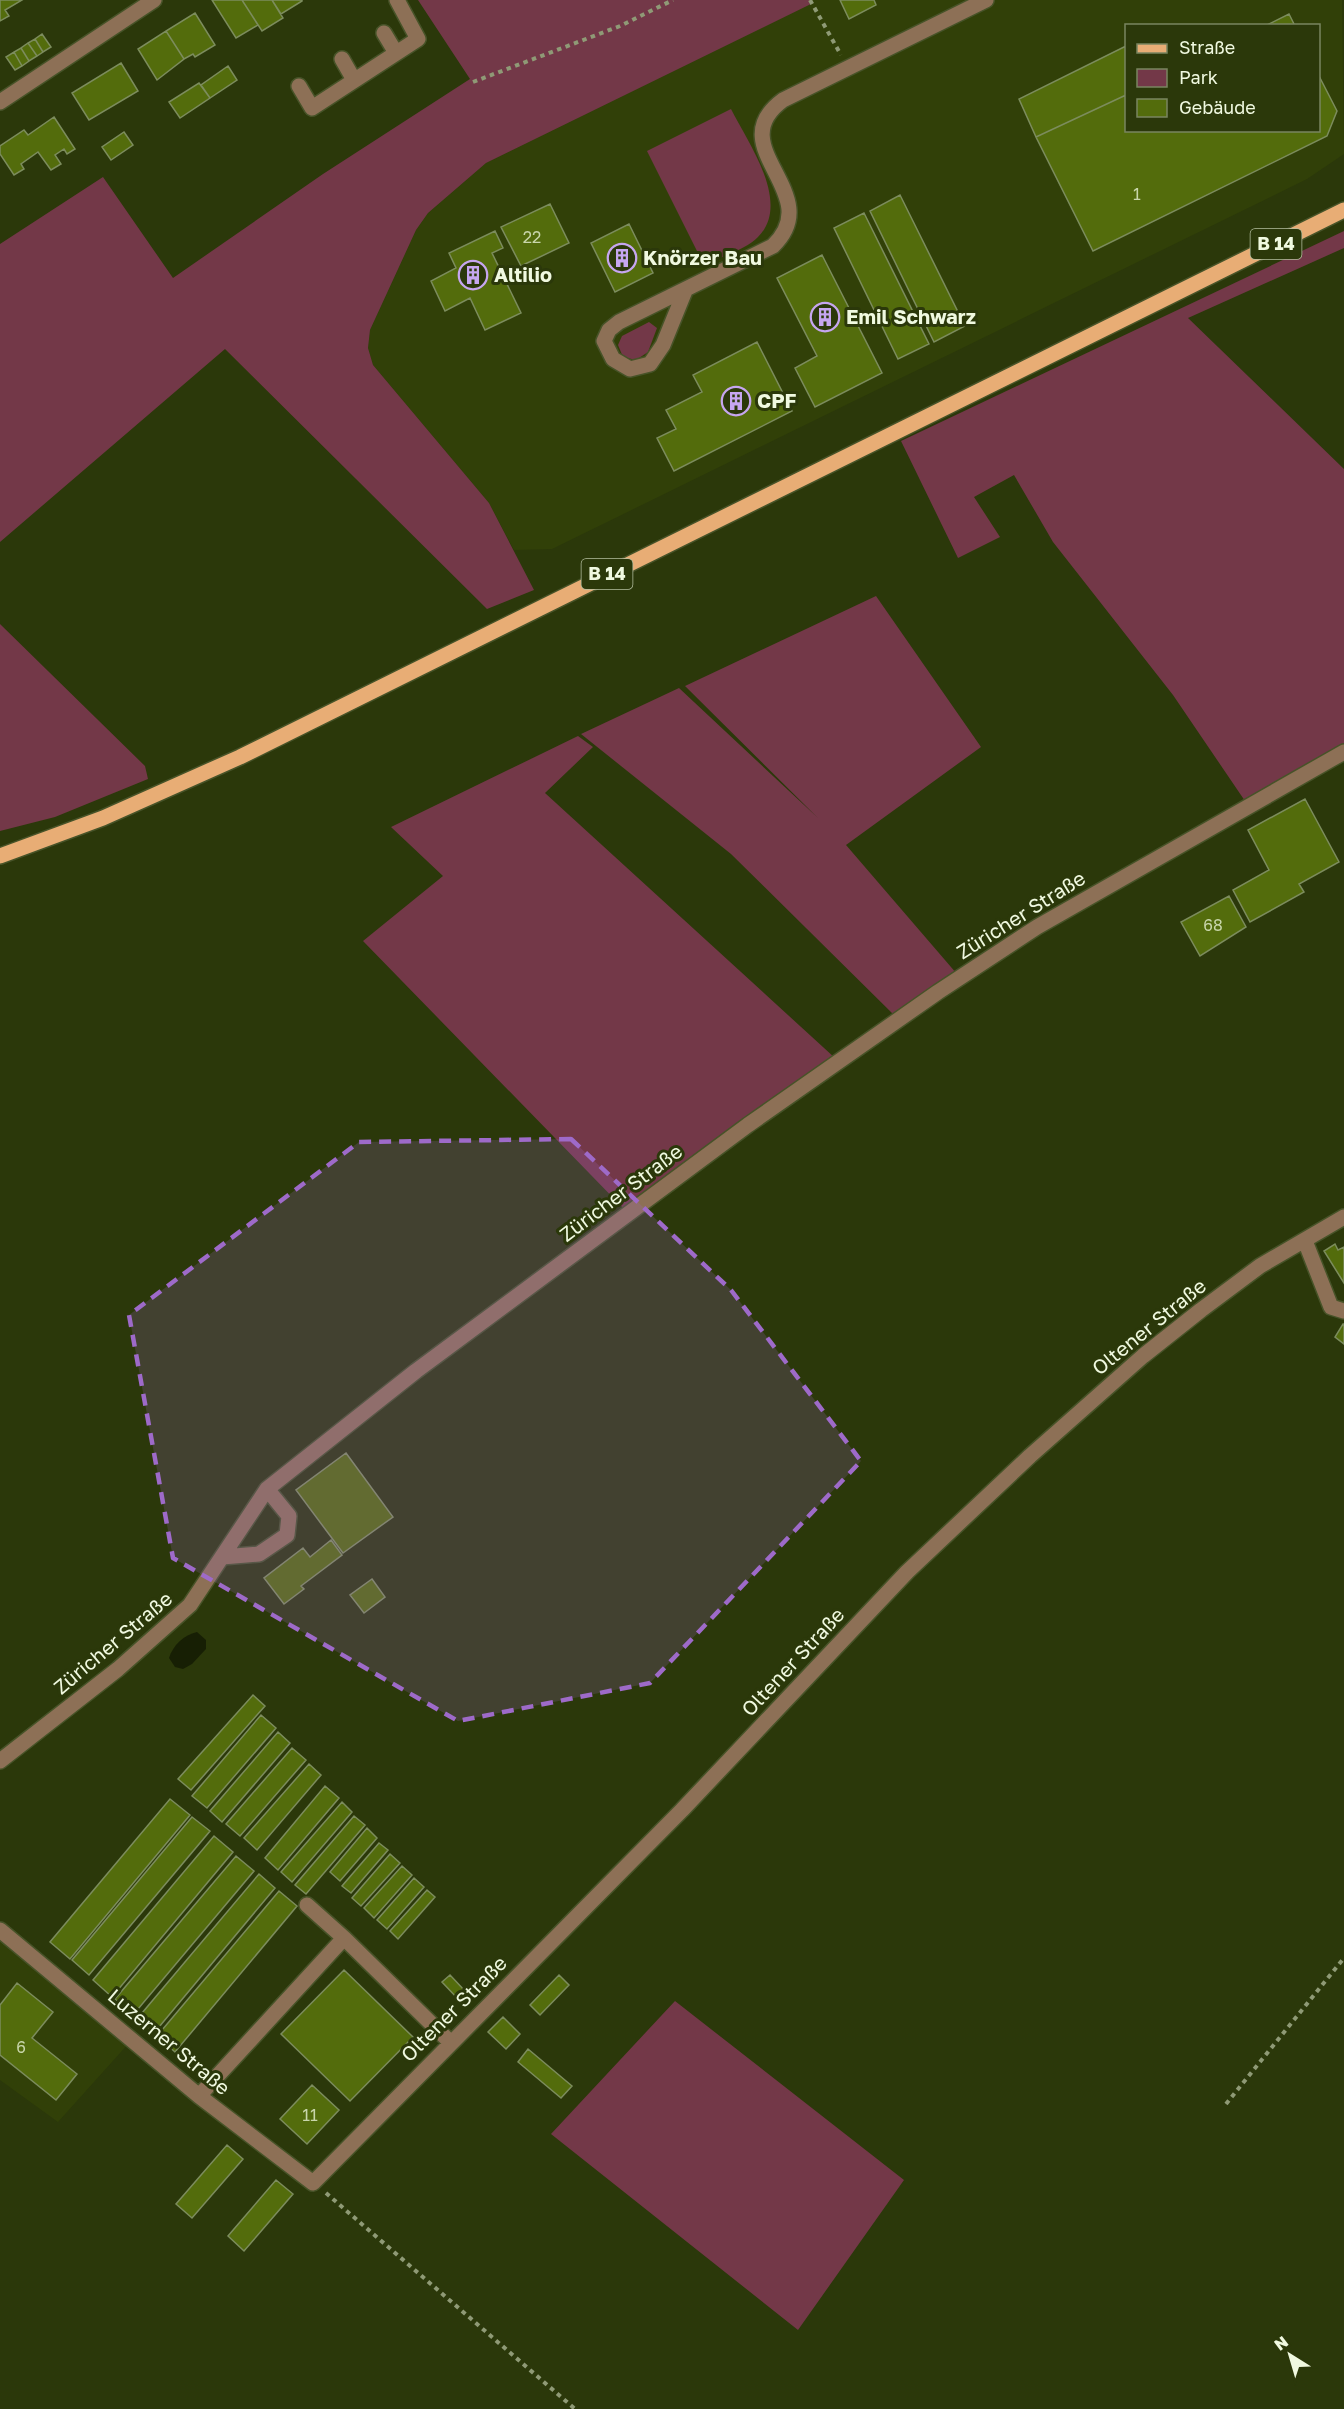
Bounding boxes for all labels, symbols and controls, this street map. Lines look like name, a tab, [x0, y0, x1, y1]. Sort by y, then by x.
legend	[1125, 24, 1320, 132]
text: Straße	[1179, 36, 1235, 58]
text: Park	[1179, 66, 1218, 88]
text: Gebäude	[1179, 96, 1256, 118]
house number: 1	[1133, 184, 1141, 204]
house number: 22	[523, 227, 541, 247]
road number: B 14	[1250, 229, 1302, 259]
building icon: Knörzer Bau	[606, 242, 638, 274]
place label: Knörzer Bau	[643, 245, 762, 269]
building icon: Altilio	[457, 259, 489, 291]
place label: Altilio	[494, 262, 552, 286]
building icon: Emil Schwarz	[809, 301, 841, 333]
place label: Emil Schwarz	[846, 304, 976, 328]
building icon: CPF	[720, 385, 752, 417]
place label: CPF	[757, 388, 797, 412]
road number: B 14	[582, 559, 632, 589]
street label: Züricher Straße	[952, 865, 1089, 963]
house number: 68	[1203, 915, 1223, 935]
street label: Züricher Straße	[554, 1138, 686, 1246]
street label: Oltener Straße	[1087, 1273, 1210, 1379]
street label: Züricher Straße	[48, 1586, 176, 1699]
street label: Oltener Straße	[736, 1602, 849, 1721]
street label: Oltener Straße	[395, 1950, 511, 2066]
street label: Luzerner Straße	[104, 1983, 236, 2099]
house number: 6	[16, 2037, 26, 2057]
house number: 11	[302, 2105, 318, 2125]
north arrow	[1260, 2325, 1320, 2385]
text: N	[1270, 2331, 1292, 2355]

